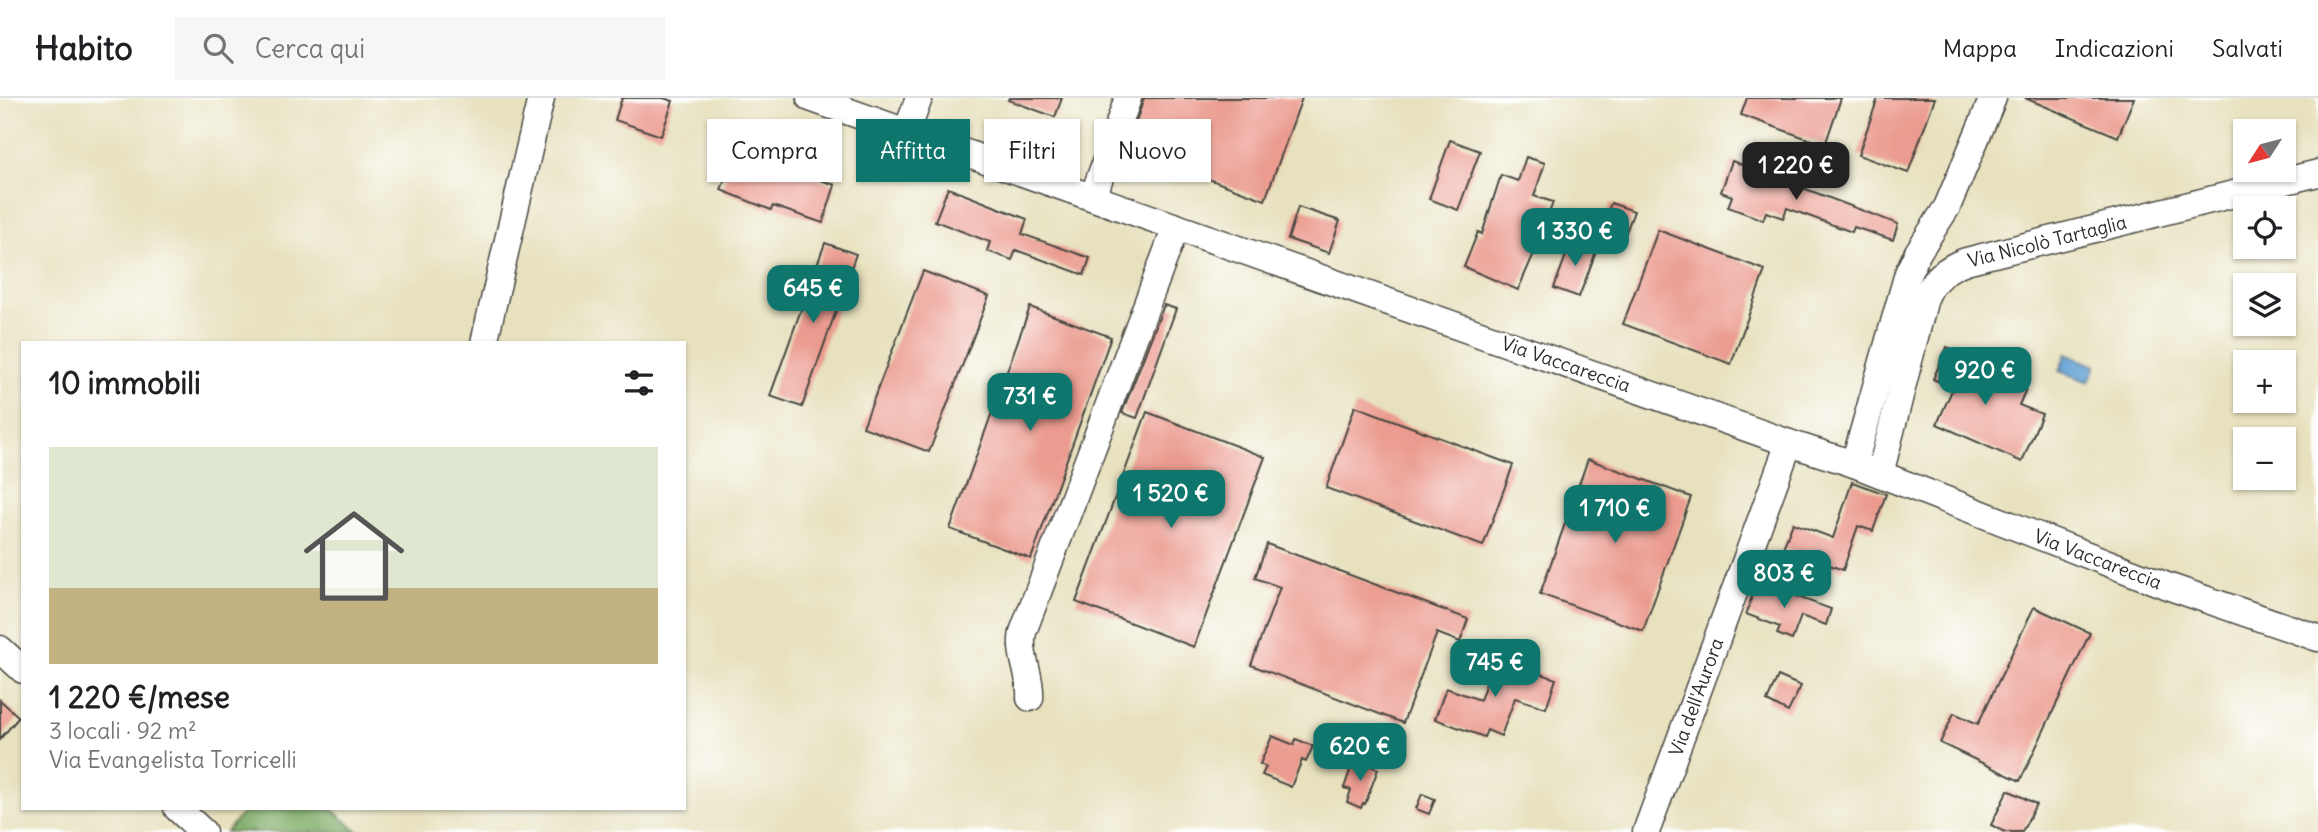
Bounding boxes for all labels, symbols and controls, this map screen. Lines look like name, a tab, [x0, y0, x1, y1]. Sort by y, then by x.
search box	[175, 17, 665, 80]
text: Habito	[35, 27, 133, 69]
icon: search	[199, 29, 237, 67]
text: Cerca qui	[255, 32, 365, 65]
text: Mappa	[1943, 33, 2017, 63]
text: Indicazioni	[2055, 33, 2174, 63]
text: Salvati	[2212, 33, 2283, 63]
chip: Compra	[707, 119, 842, 182]
chip: Affitta	[856, 119, 970, 182]
chip: Filtri	[984, 119, 1080, 182]
chip: Nuovo	[1094, 119, 1211, 182]
north arrow	[2233, 119, 2296, 182]
map controls	[2233, 119, 2296, 490]
pin: 1 220 €	[1731, 142, 1861, 202]
text: 1 220 €	[1758, 150, 1834, 179]
button: locate	[2233, 196, 2296, 259]
pin: 1 330 €	[1510, 208, 1640, 268]
street label: Via Nicolò Tartaglia	[1965, 210, 2129, 272]
text: 1 330 €	[1537, 216, 1613, 245]
pin: 645 €	[764, 266, 862, 325]
text: 645 €	[783, 273, 843, 302]
button: layers	[2233, 273, 2296, 336]
street label: Via Vaccareccia	[1498, 331, 1634, 397]
pin: 920 €	[1936, 348, 2034, 407]
button: +	[2233, 350, 2296, 413]
text: 920 €	[1954, 355, 2016, 384]
text: 10 immobili	[49, 364, 201, 402]
icon: filters	[620, 364, 658, 402]
pin: 731 €	[981, 374, 1079, 433]
text: 731 €	[1003, 381, 1057, 410]
button: −	[2233, 427, 2296, 490]
pin: 1 520 €	[1106, 470, 1236, 530]
text: 1 520 €	[1133, 478, 1209, 507]
pin: 1 710 €	[1550, 486, 1680, 545]
icon: home	[291, 493, 417, 619]
text: 1 710 €	[1580, 493, 1650, 522]
street label: Via Vaccareccia	[2031, 524, 2165, 594]
pin: 803 €	[1735, 550, 1833, 610]
text: 803 €	[1753, 558, 1815, 587]
street label: Via dell'Aurora	[1663, 634, 1729, 759]
pin: 745 €	[1446, 640, 1544, 699]
text: 745 €	[1466, 647, 1524, 676]
text: 1 220 €/mese	[49, 678, 230, 716]
text: 3 locali · 92 m²	[49, 716, 197, 745]
pin: 620 €	[1311, 724, 1409, 783]
text: 620 €	[1329, 731, 1391, 760]
text: Via Evangelista Torricelli	[49, 745, 297, 774]

